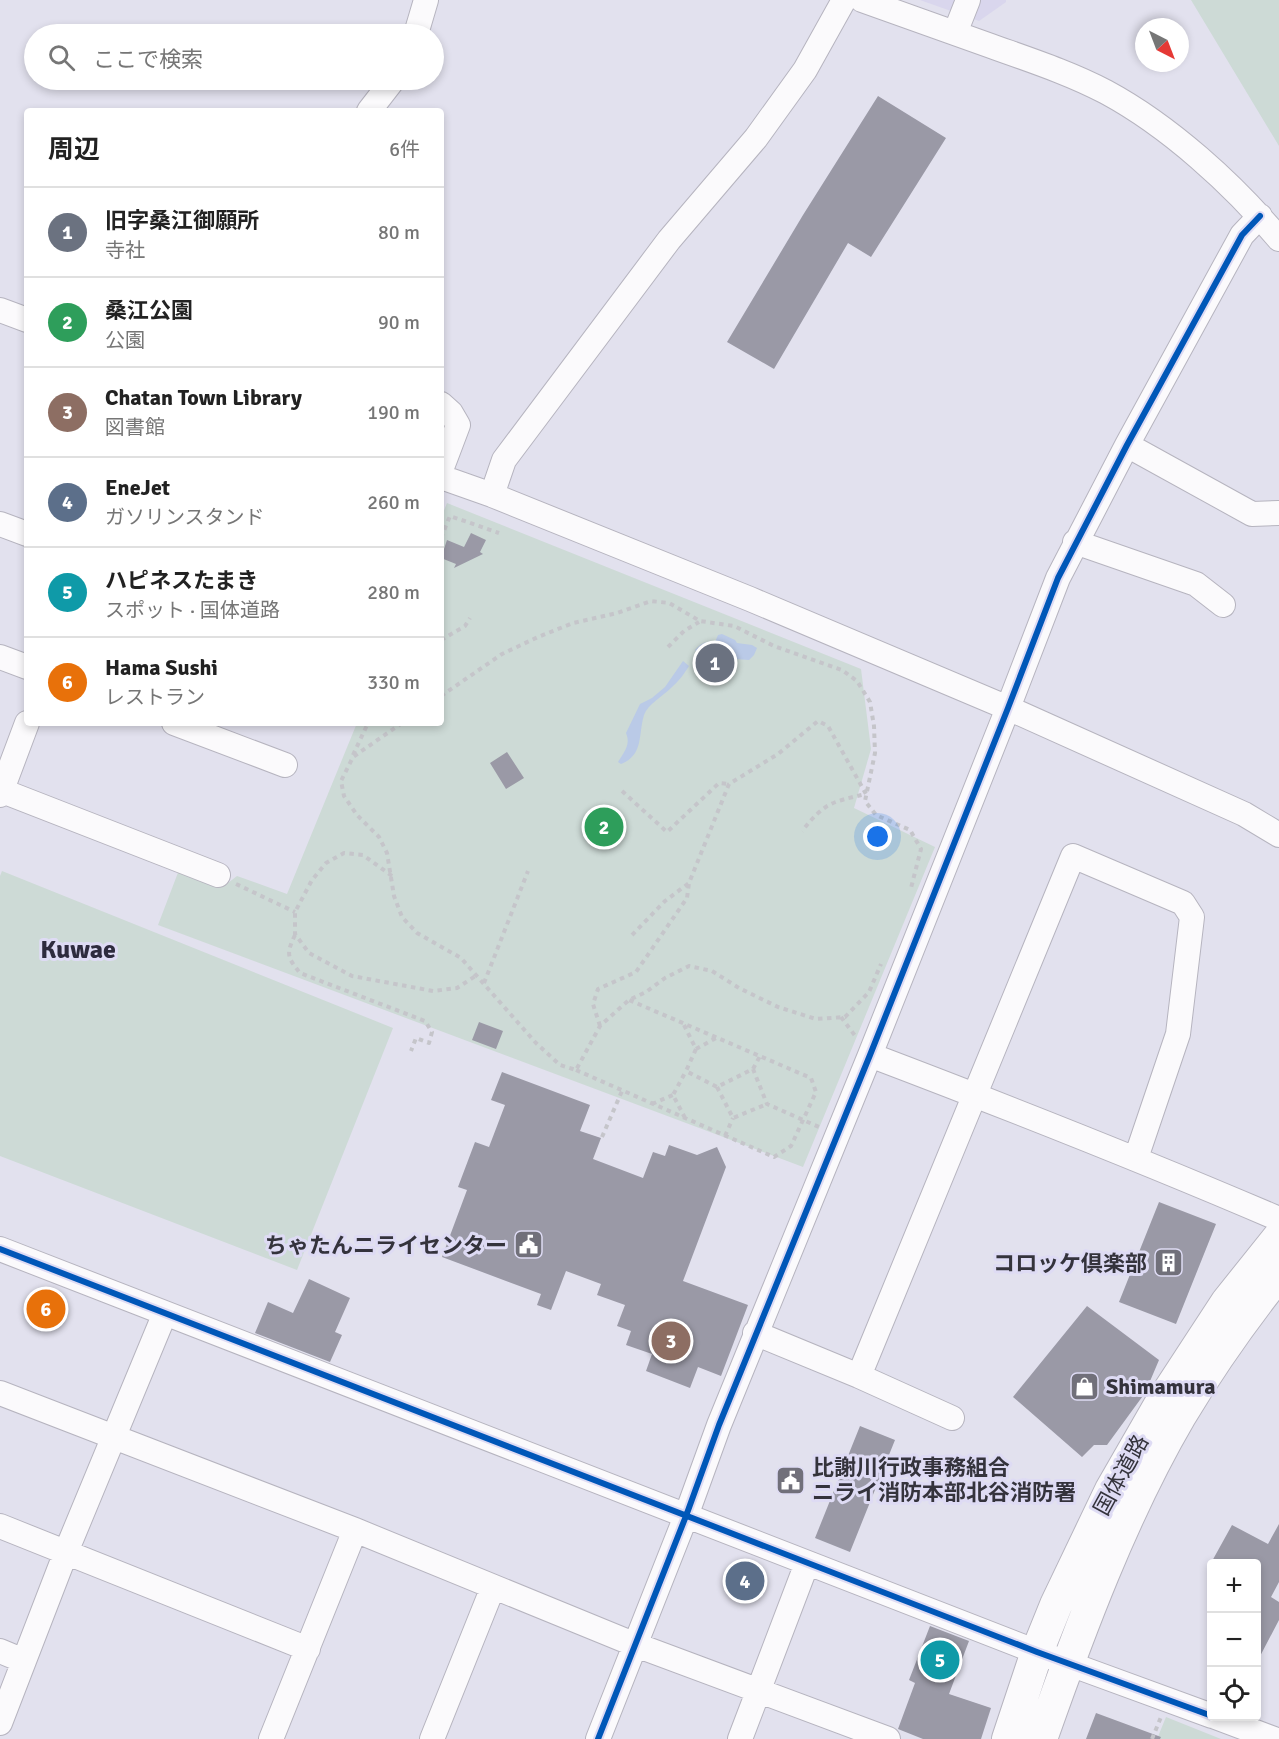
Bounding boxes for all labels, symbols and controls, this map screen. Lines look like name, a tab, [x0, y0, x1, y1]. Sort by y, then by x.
north arrow	[1135, 18, 1189, 72]
search box	[24, 24, 444, 90]
icon: search	[45, 41, 78, 74]
text: ここで検索	[93, 46, 203, 73]
text: 周辺	[48, 134, 100, 166]
text: 6件	[389, 137, 420, 162]
text: 旧字桑江御願所	[105, 207, 259, 234]
text: 1	[62, 220, 73, 245]
text: 80 m	[378, 220, 420, 245]
text: 寺社	[105, 238, 145, 263]
text: 桑江公園	[105, 297, 193, 324]
text: 2	[62, 310, 73, 335]
text: 90 m	[378, 310, 420, 335]
text: 公園	[105, 328, 145, 353]
text: Chatan Town Library	[105, 384, 302, 411]
text: 3	[62, 400, 73, 425]
text: 190 m	[367, 400, 420, 425]
text: 図書館	[105, 415, 165, 440]
text: EneJet	[105, 474, 170, 501]
text: 4	[62, 490, 73, 515]
text: 260 m	[367, 490, 420, 515]
text: ガソリンスタンド	[105, 505, 265, 530]
text: ハピネスたまき	[105, 567, 258, 594]
text: 5	[62, 580, 73, 605]
text: 280 m	[367, 580, 420, 605]
text: スポット · 国体道路	[105, 598, 280, 623]
pin: 1	[696, 640, 734, 686]
text: Hama Sushi	[105, 654, 218, 681]
text: 6	[62, 670, 73, 695]
text: 330 m	[367, 670, 420, 695]
text: レストラン	[105, 685, 205, 710]
pin: 2	[584, 804, 624, 850]
your location	[863, 822, 892, 851]
district label: Kuwae	[40, 934, 116, 966]
public building icon: ちゃたんニライセンター	[512, 1229, 544, 1261]
place label: ちゃたんニライセンター	[265, 1232, 507, 1259]
building icon: コロッケ倶楽部	[1152, 1247, 1184, 1279]
place label: コロッケ倶楽部	[993, 1250, 1147, 1277]
pin: 6	[26, 1286, 66, 1332]
pin: 3	[652, 1318, 690, 1364]
shop icon: Shimamura	[1069, 1370, 1101, 1402]
place label: Shimamura	[1106, 1373, 1216, 1400]
street label: 国体道路	[1088, 1430, 1154, 1520]
place label: 比謝川行政事務組合 ニライ消防本部北谷消防署	[812, 1454, 1076, 1506]
public building icon: 比謝川行政事務組合 ニライ消防本部北谷消防署	[775, 1464, 807, 1496]
pin: 4	[726, 1558, 764, 1604]
map controls	[1207, 1559, 1261, 1721]
button: +	[1207, 1559, 1261, 1613]
button: −	[1207, 1613, 1261, 1667]
pin: 5	[920, 1638, 960, 1682]
button: locate	[1207, 1667, 1261, 1721]

